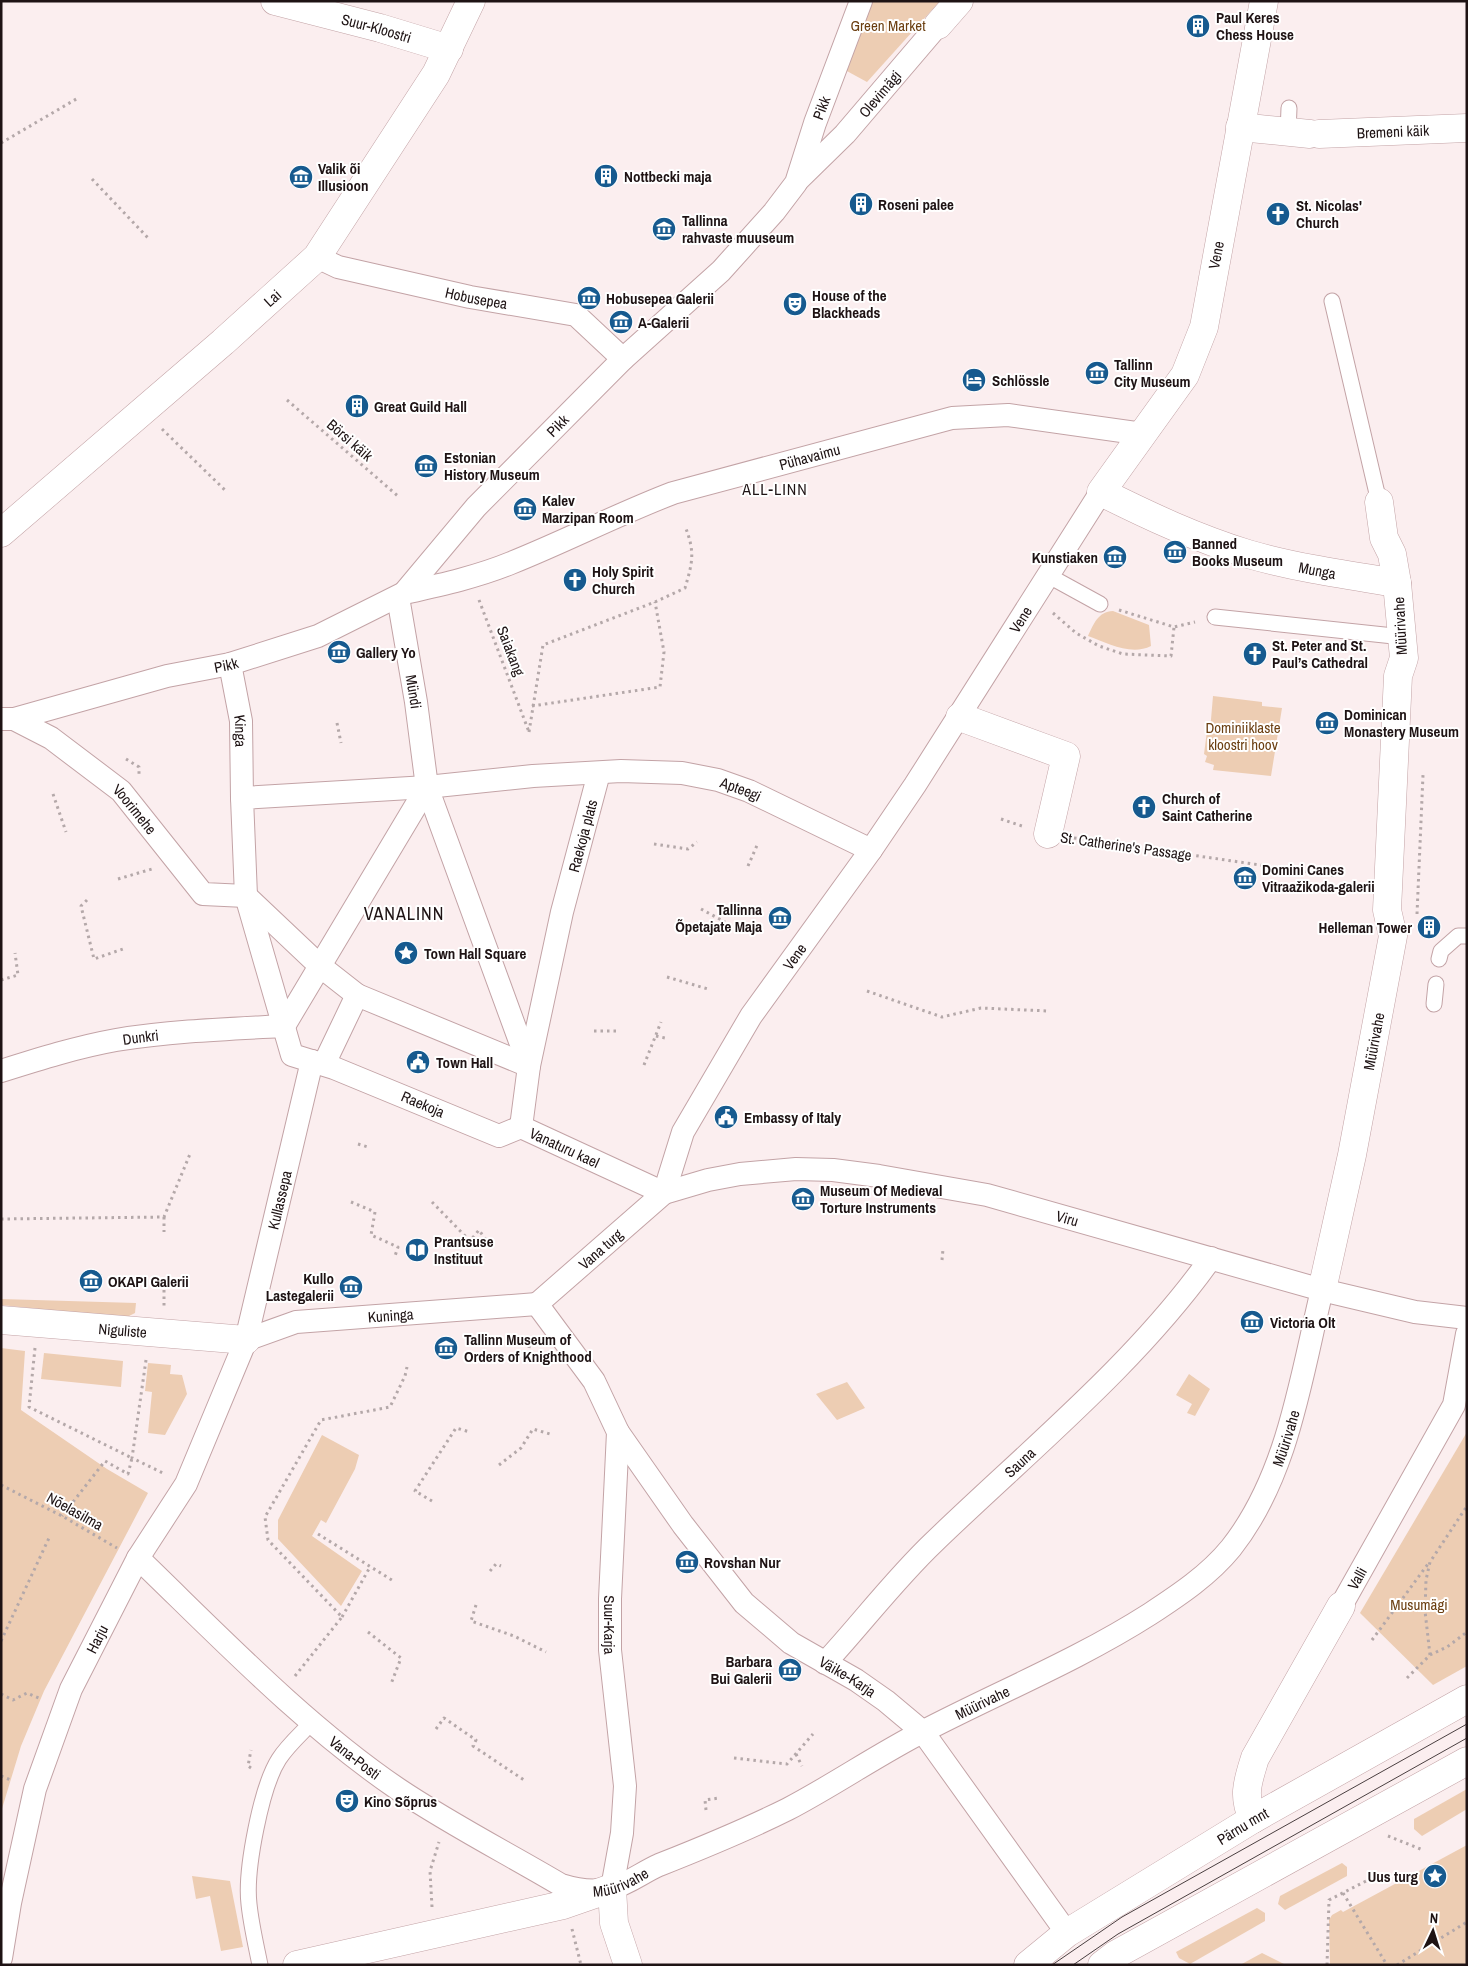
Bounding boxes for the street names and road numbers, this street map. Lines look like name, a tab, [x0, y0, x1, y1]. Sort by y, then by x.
street label: Suur-Kloostri	[339, 8, 414, 48]
street label: Olevimägi	[853, 65, 906, 122]
street label: Pikk	[807, 92, 835, 123]
street label: Bremeni käik	[1356, 119, 1430, 143]
street label: Vene	[1203, 239, 1229, 271]
street label: Hobusepea	[443, 281, 509, 314]
street label: Lai	[259, 284, 285, 311]
street label: Pikk	[541, 409, 574, 441]
street label: Börsi käik	[322, 414, 378, 466]
street label: Pühavaimu	[777, 438, 842, 475]
street label: Munga	[1297, 556, 1338, 584]
street label: Müürivahe	[1388, 596, 1412, 656]
street label: Vene	[1004, 602, 1037, 637]
street label: Saiakang	[492, 623, 530, 679]
street label: Pikk	[212, 651, 242, 677]
street label: Mündi	[401, 673, 427, 710]
street label: Kinga	[230, 713, 252, 747]
street label: Apteegi	[717, 771, 765, 806]
street label: Voorimehe	[109, 778, 162, 839]
street label: Raekoja plats	[563, 797, 602, 874]
street label: St. Catherine's Passage	[1059, 826, 1193, 866]
street label: Vene	[777, 939, 811, 974]
street label: Müürivahe	[1358, 1011, 1389, 1072]
street label: Dunkri	[121, 1024, 160, 1049]
street label: Raekoja	[398, 1086, 448, 1123]
street label: Vanaturu kael	[526, 1122, 603, 1172]
street label: Kullassepa	[262, 1168, 296, 1232]
street label: Viru	[1054, 1205, 1081, 1231]
street label: Vana turg	[574, 1223, 627, 1274]
street label: Kuninga	[367, 1303, 414, 1327]
street label: Niguliste	[98, 1317, 148, 1342]
street label: Müürivahe	[1266, 1407, 1304, 1469]
street label: Sauna	[999, 1442, 1040, 1482]
street label: Nõelasilma	[43, 1487, 107, 1535]
street label: Valli	[1342, 1563, 1371, 1593]
street label: Suur-Karja	[599, 1595, 621, 1655]
street label: Harju	[81, 1621, 113, 1657]
street label: Väike-Karja	[815, 1651, 881, 1702]
street label: Müürivahe	[951, 1680, 1013, 1724]
street label: Vana-Posti	[325, 1731, 385, 1784]
street label: Pärnu mnt	[1213, 1802, 1272, 1849]
street label: Müürivahe	[592, 1862, 652, 1901]

